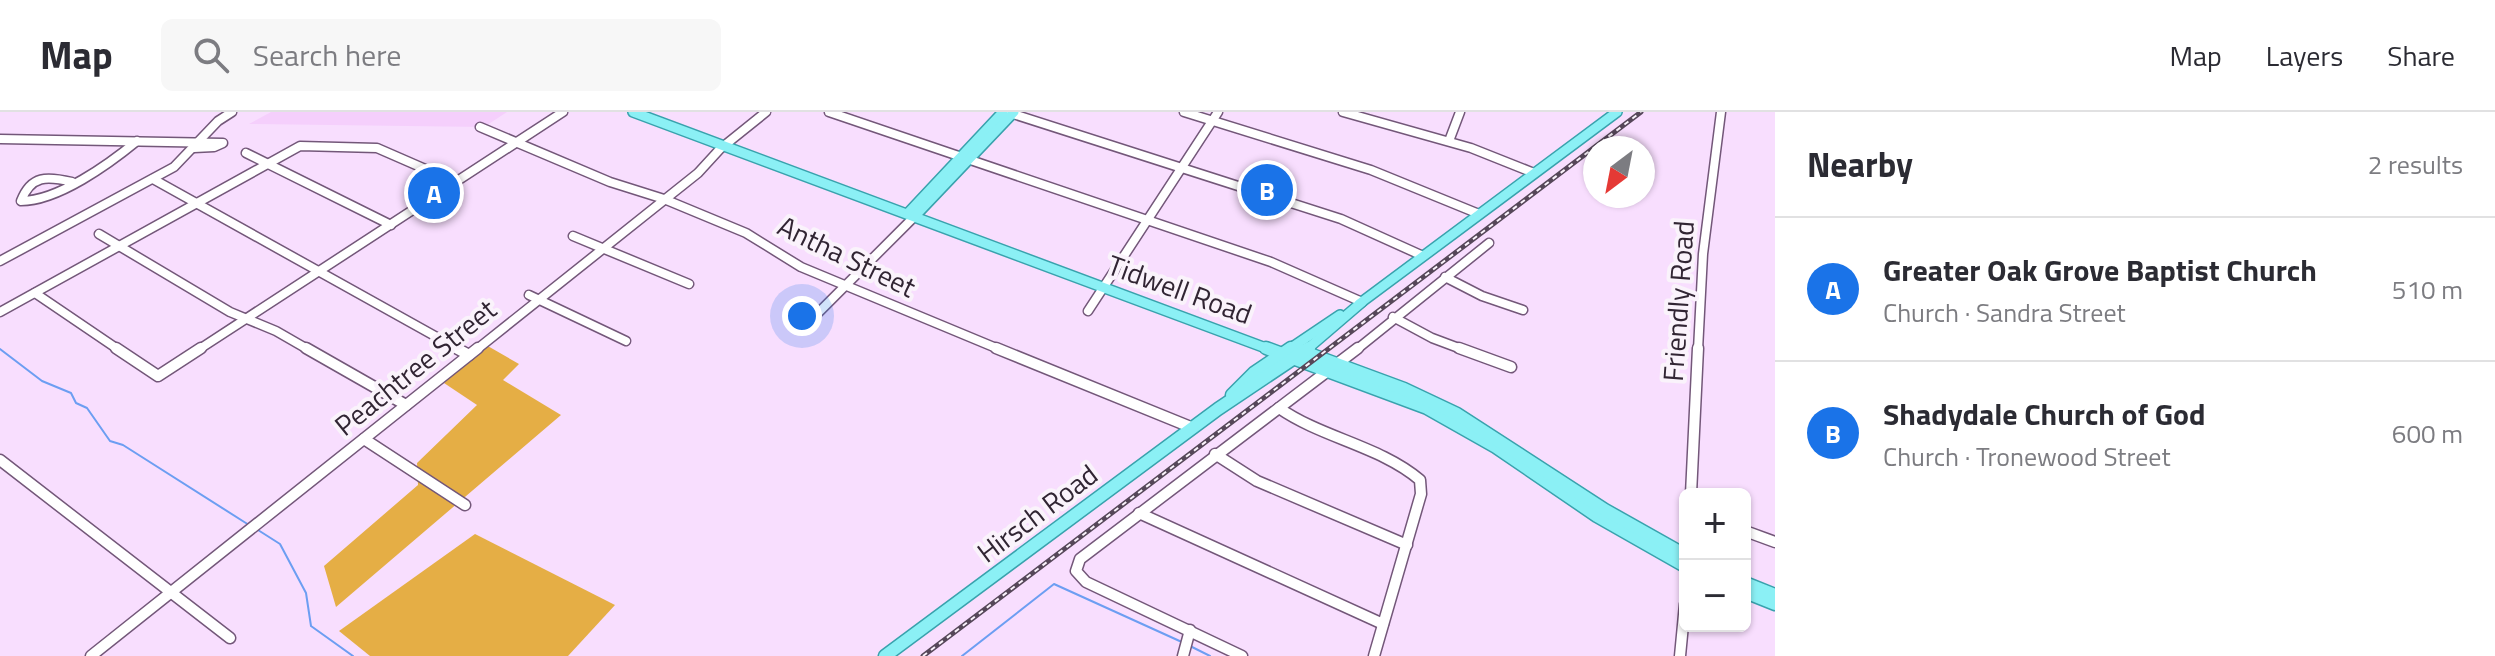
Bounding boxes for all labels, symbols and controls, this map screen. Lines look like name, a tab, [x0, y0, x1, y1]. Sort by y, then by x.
search box	[161, 19, 721, 91]
text: Map	[40, 26, 113, 84]
text: Search here	[253, 32, 402, 78]
icon: search	[189, 33, 233, 77]
text: Map	[2169, 34, 2222, 77]
text: Layers	[2266, 34, 2343, 77]
text: Share	[2387, 34, 2455, 77]
north arrow	[1583, 136, 1655, 208]
text: Nearby	[1807, 138, 1913, 190]
text: 2 results	[2368, 145, 2463, 184]
pin: B	[1241, 160, 1293, 220]
pin: A	[408, 163, 460, 223]
street label: Antha Street	[771, 204, 923, 308]
street label: Friendly Road	[1651, 219, 1705, 383]
street label: Tidwell Road	[1102, 243, 1258, 335]
text: Greater Oak Grove Baptist Church	[1883, 247, 2317, 293]
text: A	[1825, 270, 1841, 309]
text: 510 m	[2392, 270, 2463, 309]
street label: Peachtree Street	[325, 288, 505, 446]
text: Church · Sandra Street	[1883, 293, 2126, 332]
your location	[782, 296, 822, 336]
text: Shadydale Church of God	[1883, 391, 2206, 437]
text: B	[1825, 414, 1841, 453]
text: 600 m	[2392, 414, 2463, 453]
text: Church · Tronewood Street	[1883, 437, 2171, 476]
street label: Hirsch Road	[967, 453, 1107, 573]
map controls	[1679, 488, 1751, 632]
button: +	[1679, 488, 1751, 560]
button: −	[1679, 560, 1751, 632]

